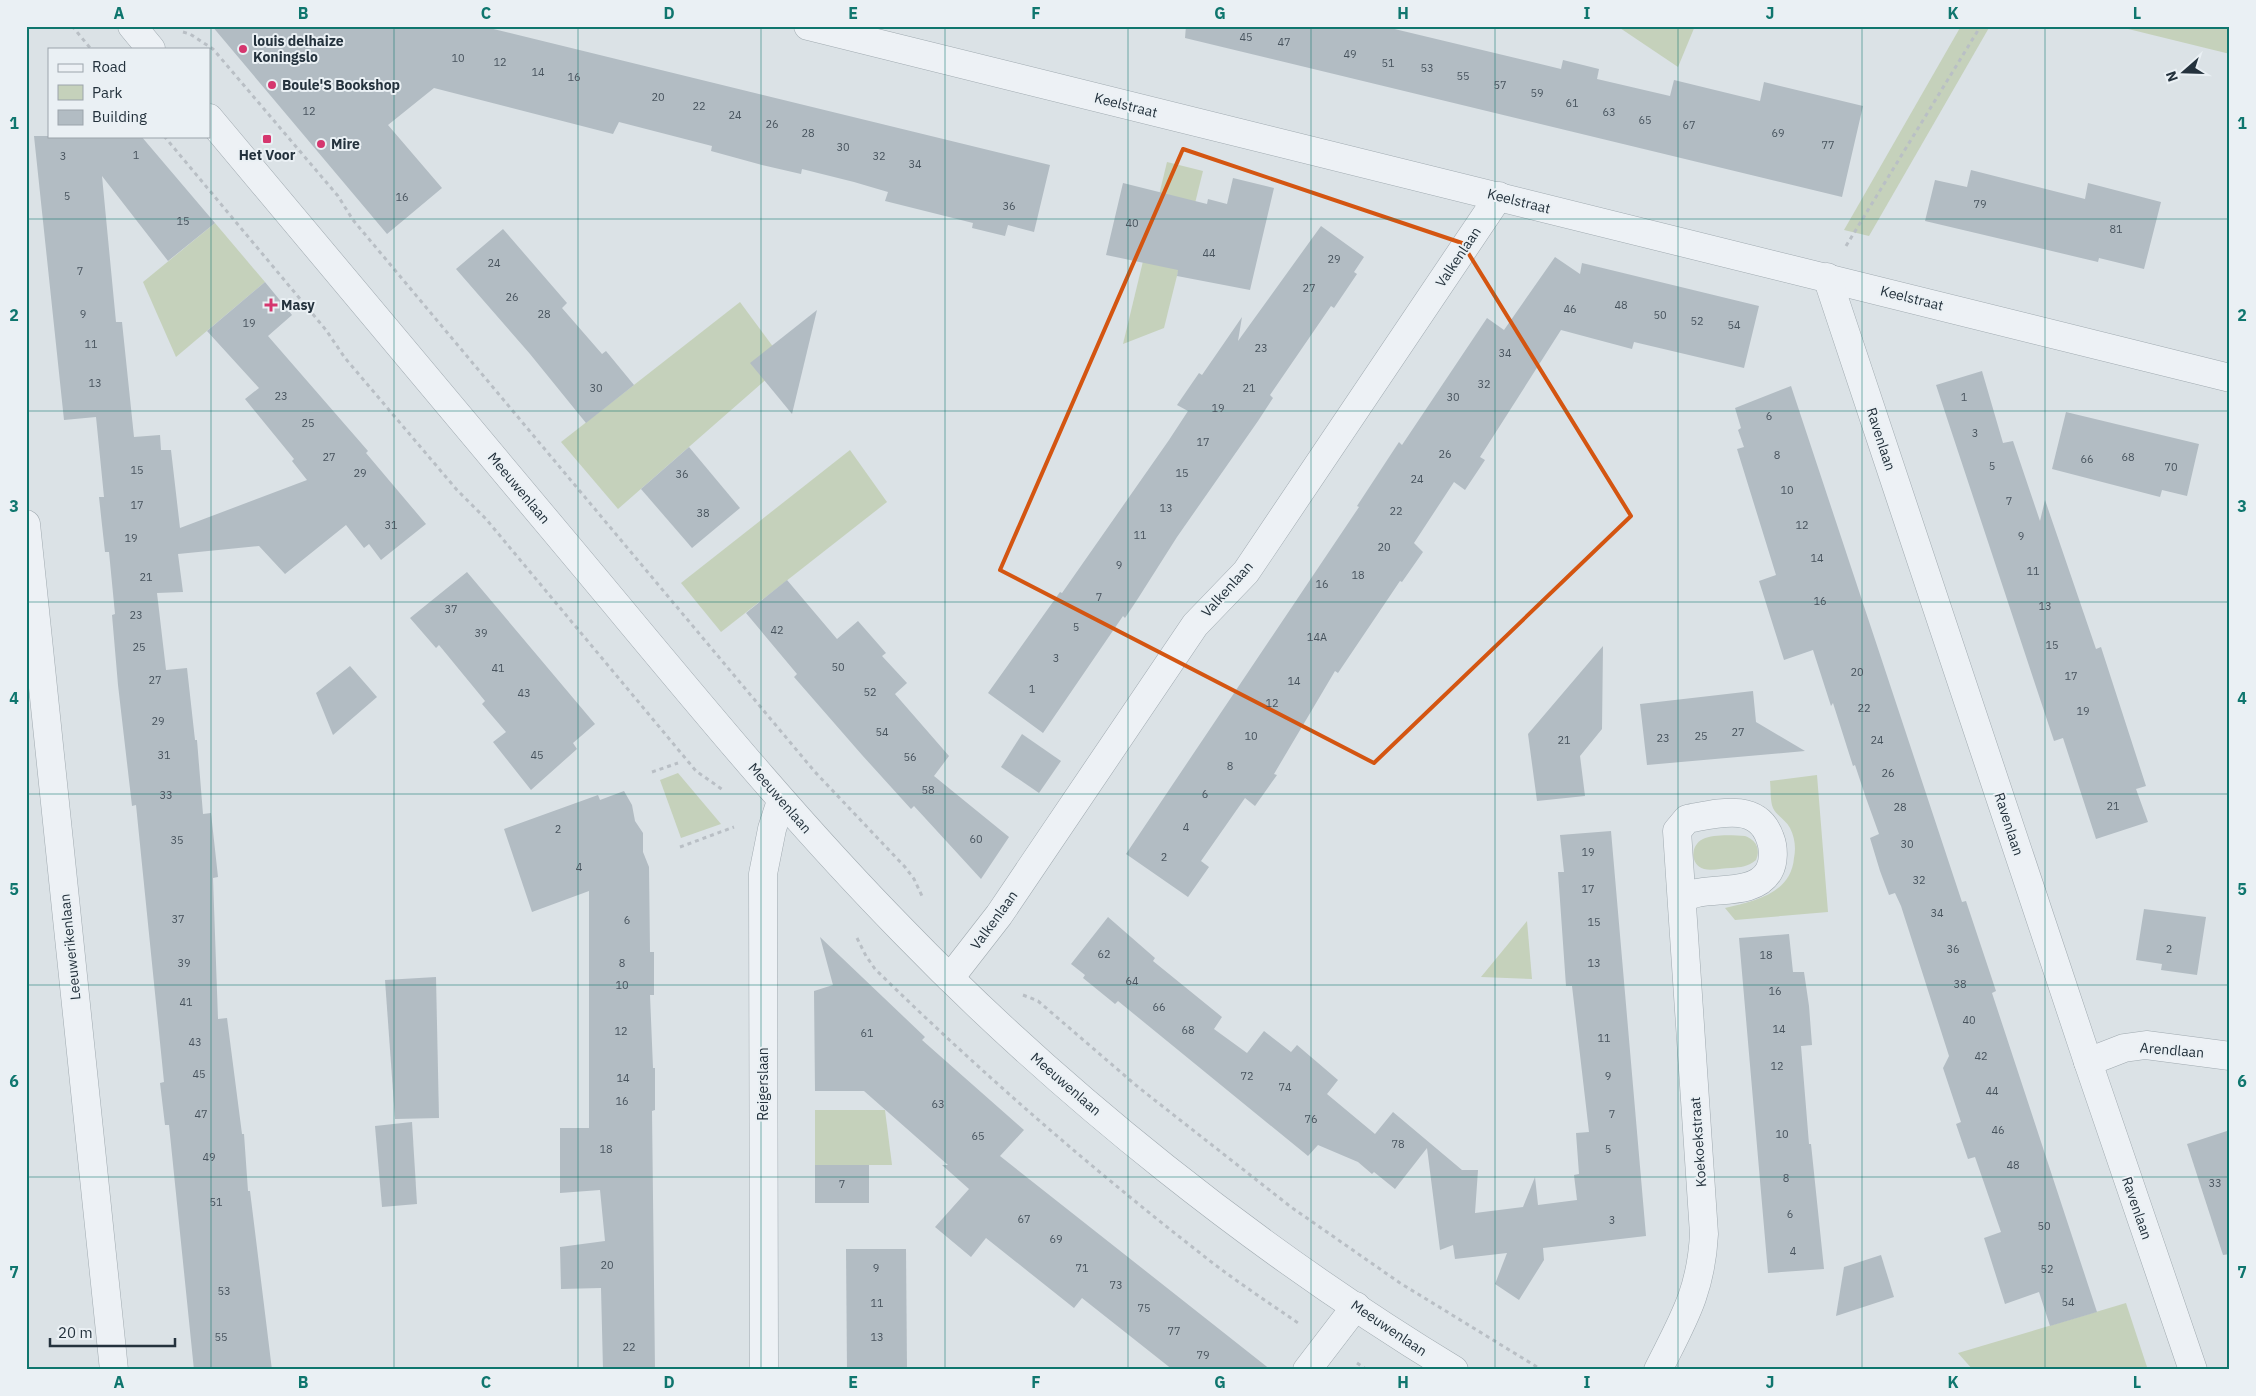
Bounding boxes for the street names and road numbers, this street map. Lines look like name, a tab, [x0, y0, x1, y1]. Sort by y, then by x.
street label: Keelstraat	[1093, 88, 1159, 122]
street label: Keelstraat	[1486, 184, 1552, 218]
street label: Valkenlaan	[1431, 223, 1485, 291]
street label: Keelstraat	[1879, 281, 1945, 315]
street label: Ravenlaan	[1862, 405, 1900, 473]
street label: Meeuwenlaan	[484, 449, 554, 527]
street label: Valkenlaan	[1197, 557, 1257, 621]
street label: Meeuwenlaan	[744, 759, 816, 837]
street label: Ravenlaan	[1990, 790, 2028, 858]
street label: Valkenlaan	[966, 887, 1022, 953]
street label: Leeuwerikenlaan	[55, 893, 85, 1001]
street label: Arendlaan	[2139, 1038, 2205, 1062]
street label: Reigerslaan	[754, 1047, 772, 1121]
street label: Meeuwenlaan	[1027, 1048, 1105, 1120]
street label: Koekoekstraat	[1686, 1096, 1710, 1188]
street label: Ravenlaan	[2118, 1174, 2156, 1242]
street label: Meeuwenlaan	[1348, 1296, 1430, 1360]

